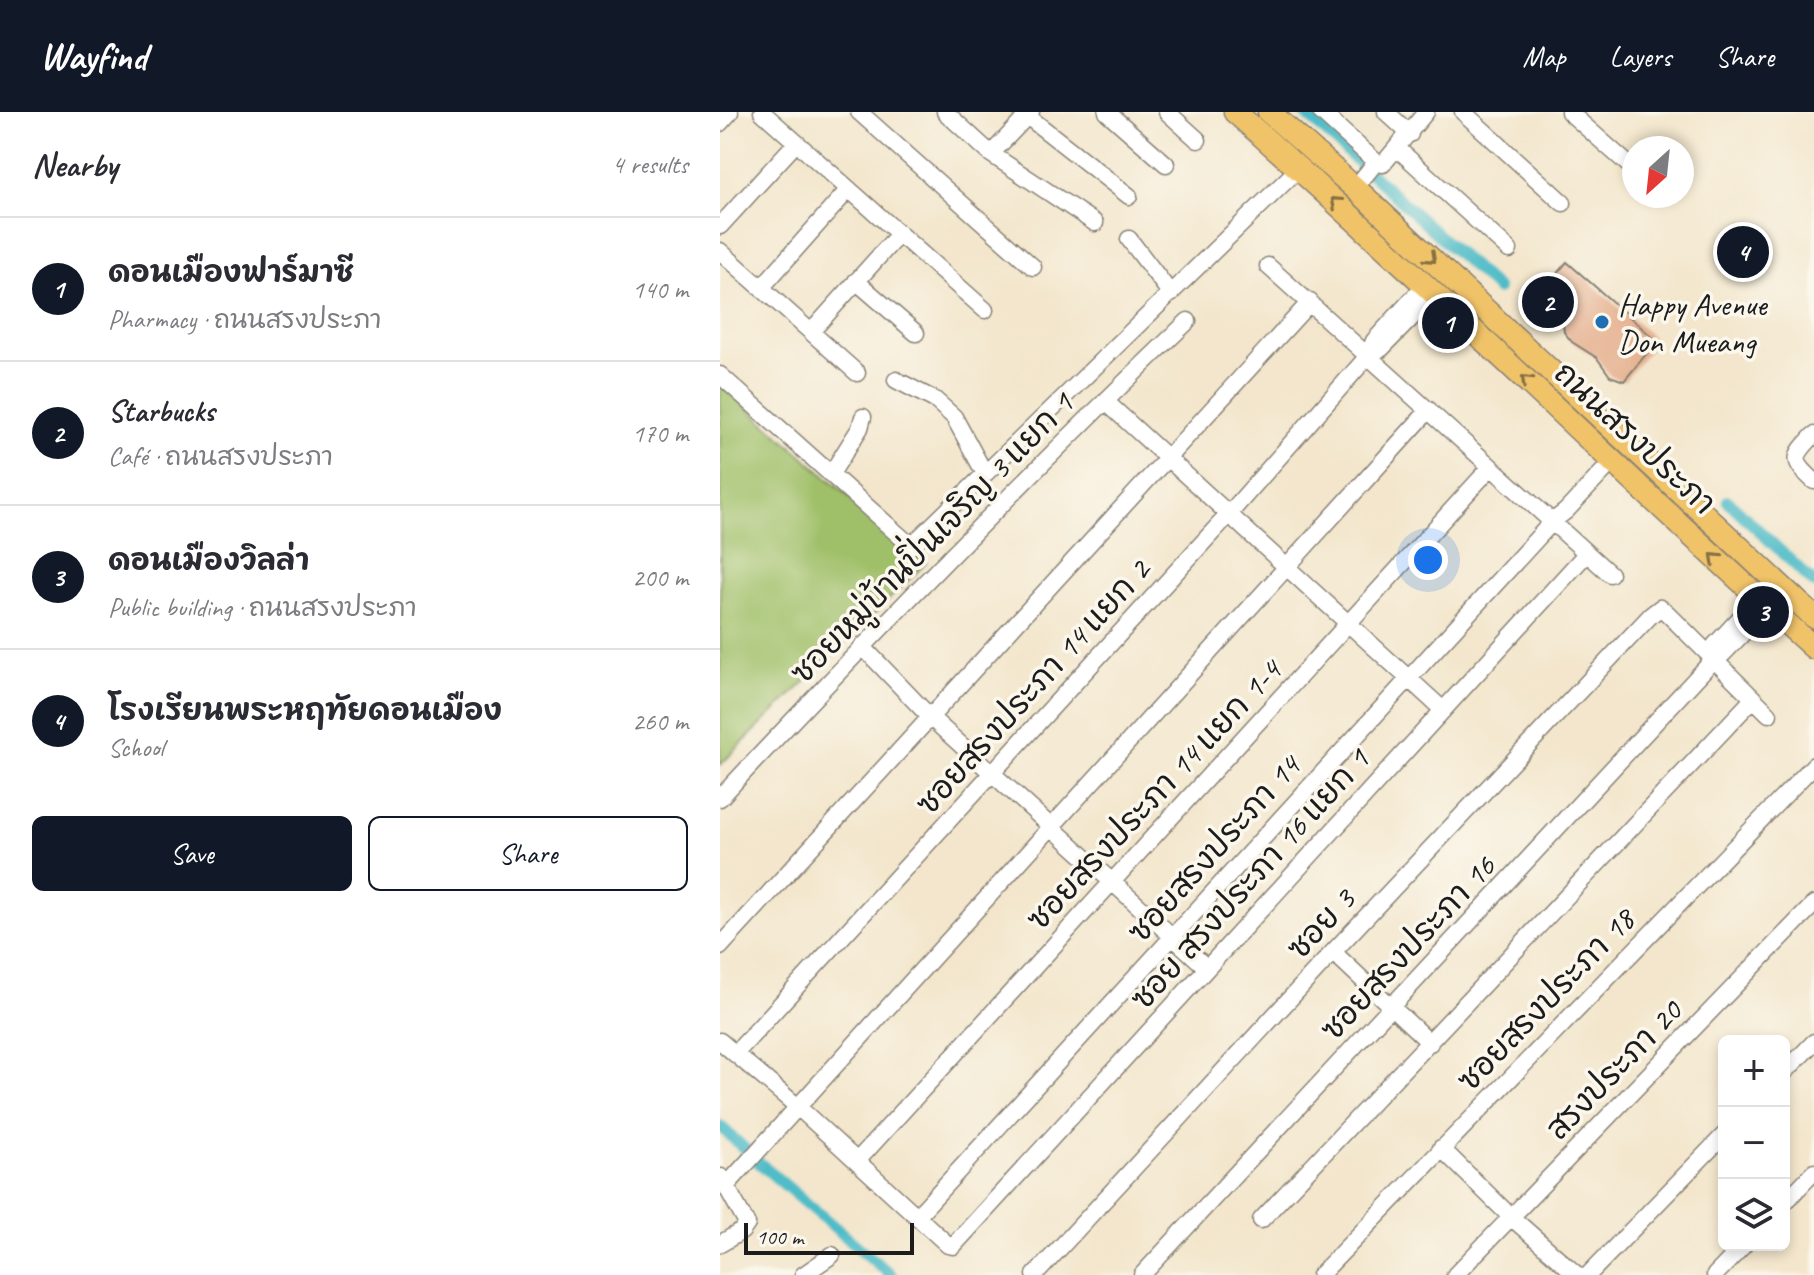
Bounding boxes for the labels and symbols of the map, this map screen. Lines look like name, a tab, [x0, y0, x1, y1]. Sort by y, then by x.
north arrow	[1622, 136, 1694, 208]
one-way arrow	[1330, 198, 1345, 212]
pin: 4	[1717, 222, 1769, 282]
one-way arrow	[1422, 249, 1436, 264]
pin: 2	[1522, 272, 1574, 332]
place label: Happy Avenue Don Mueang	[1618, 284, 1769, 362]
pin: 1	[1422, 293, 1474, 353]
marker: Happy Avenue Don Mueang	[1593, 313, 1611, 331]
street label: ถนนสรงประภา	[1545, 353, 1725, 523]
one-way arrow	[1521, 374, 1535, 389]
street label: ซอยหมู่บ้านปิ่นเจริญ 3 แยก 1	[776, 377, 1085, 695]
your location	[1408, 540, 1448, 580]
street label: ซอยสรงประภา 14 แยก 2	[907, 549, 1160, 823]
one-way arrow	[1710, 552, 1724, 567]
pin: 3	[1737, 582, 1789, 642]
street label: ซอยสรงประภา 14 แยก 1-4	[1019, 652, 1289, 938]
street label: ซอย สรงประภา 16 แยก 1	[1122, 739, 1379, 1018]
street label: ซอยสรงประภา 14	[1120, 748, 1308, 950]
street label: ซอยสรงประภา 16	[1312, 846, 1505, 1049]
street label: ซอย 3	[1278, 878, 1366, 968]
street label: ซอยสรงประภา 18	[1448, 898, 1645, 1100]
street label: สรงประภา 20	[1537, 990, 1692, 1148]
scale bar	[744, 1219, 914, 1255]

